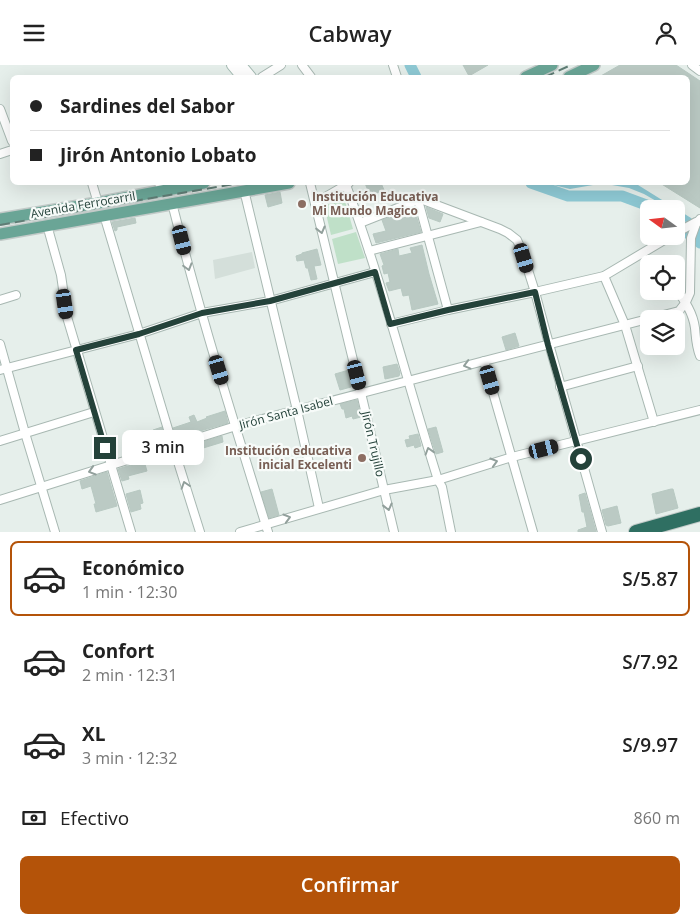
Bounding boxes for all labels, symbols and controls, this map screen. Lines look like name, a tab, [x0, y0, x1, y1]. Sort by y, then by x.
text: Cabway	[309, 18, 391, 48]
icon: menu	[20, 19, 48, 47]
icon: person	[652, 19, 680, 47]
text: Sardines del Sabor	[60, 93, 235, 119]
text: Jirón Antonio Lobato	[60, 142, 257, 168]
street label: Avenida Ferrocarril	[29, 187, 137, 222]
place label: Institución Educativa Mi Mundo Magico	[312, 188, 439, 219]
marker: Institución Educativa Mi Mundo Magico	[296, 198, 308, 210]
north arrow	[640, 200, 685, 245]
map controls	[640, 200, 685, 355]
car	[171, 224, 192, 256]
one-way arrow	[315, 225, 326, 234]
car	[512, 241, 535, 275]
button: locate	[640, 255, 685, 300]
one-way arrow	[183, 263, 193, 271]
car	[55, 288, 74, 320]
button: layers	[640, 310, 685, 355]
car	[207, 353, 230, 387]
car	[346, 359, 367, 391]
one-way arrow	[464, 360, 472, 370]
car	[478, 364, 501, 396]
street label: Jirón Santa Isabel	[236, 392, 335, 433]
street label: Jirón Trujillo	[357, 408, 389, 478]
callout: 3 min	[122, 431, 205, 465]
text: 3 min	[141, 436, 185, 458]
route end	[94, 437, 116, 459]
car	[527, 438, 560, 460]
place label: Institución educativa inicial Excelenti	[225, 442, 352, 473]
one-way arrow	[424, 448, 434, 456]
route start	[570, 448, 592, 470]
marker: Institución educativa inicial Excelenti	[356, 452, 368, 464]
one-way arrow	[490, 458, 498, 468]
one-way arrow	[89, 466, 97, 476]
one-way arrow	[180, 481, 190, 490]
one-way arrow	[382, 503, 393, 512]
one-way arrow	[282, 513, 290, 523]
text: Económico	[82, 555, 184, 581]
icon: car	[22, 556, 67, 601]
text: S/5.87	[622, 566, 678, 592]
text: 1 min · 12:30	[82, 581, 177, 603]
text: Confort	[82, 638, 154, 664]
icon: car	[22, 639, 67, 684]
text: S/7.92	[622, 649, 678, 675]
text: 2 min · 12:31	[82, 664, 177, 686]
text: XL	[82, 721, 105, 747]
icon: car	[22, 722, 67, 767]
text: S/9.97	[622, 732, 678, 758]
text: 3 min · 12:32	[82, 747, 177, 769]
icon: cash	[20, 804, 48, 832]
text: Efectivo	[60, 805, 129, 831]
text: 860 m	[634, 807, 680, 829]
button: Confirmar	[20, 856, 680, 914]

